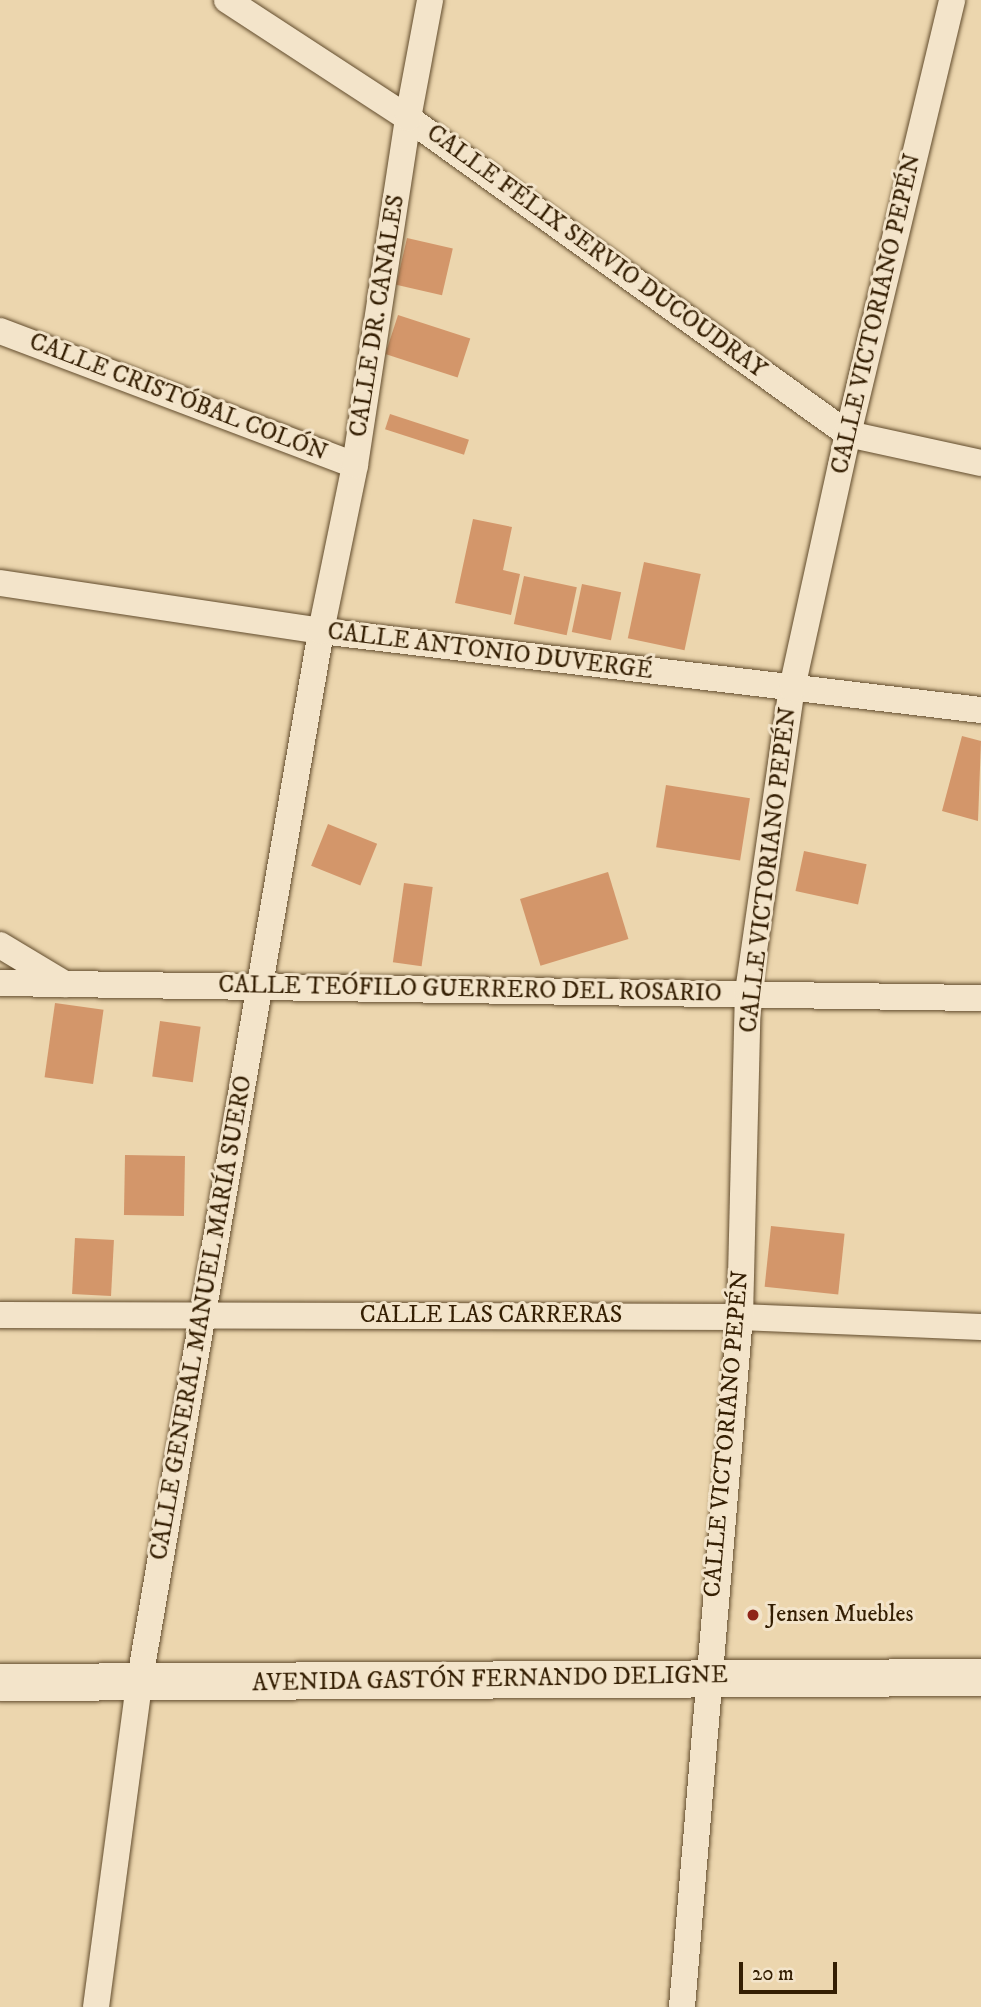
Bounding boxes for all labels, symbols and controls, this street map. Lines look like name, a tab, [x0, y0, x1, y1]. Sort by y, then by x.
street label: CALLE FÉLIX SERVIO DUCOUDRAY	[421, 119, 771, 385]
street label: CALLE VICTORIANO PEPÉN	[826, 151, 928, 477]
street label: CALLE DR. CANALES	[345, 193, 411, 439]
street label: CALLE CRISTÓBAL COLÓN	[25, 328, 331, 468]
street label: CALLE ANTONIO DUVERGÉ	[326, 618, 654, 686]
street label: CALLE VICTORIANO PEPÉN	[735, 705, 803, 1035]
street label: CALLE TEÓFILO GUERRERO DEL ROSARIO	[218, 971, 722, 1009]
street label: CALLE GENERAL MANUEL MARÍA SUERO	[145, 1073, 259, 1563]
street label: CALLE VICTORIANO PEPÉN	[698, 1269, 756, 1599]
street label: CALLE LAS CARRERAS	[360, 1302, 622, 1330]
place label: Jensen Muebles	[767, 1601, 914, 1629]
marker: Jensen Muebles	[745, 1607, 761, 1623]
street label: AVENIDA GASTÓN FERNANDO DELIGNE	[252, 1661, 728, 1699]
scale bar	[743, 1948, 841, 1992]
text: 20 m	[752, 1961, 794, 1987]

